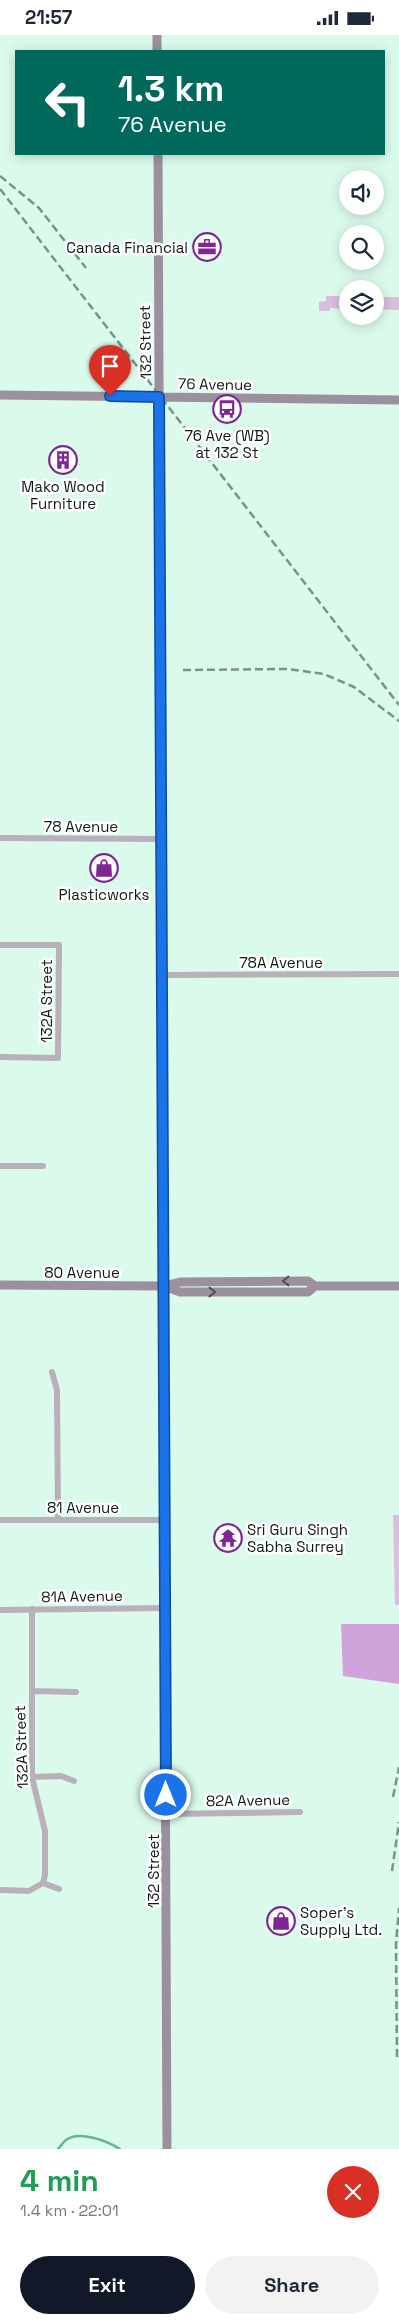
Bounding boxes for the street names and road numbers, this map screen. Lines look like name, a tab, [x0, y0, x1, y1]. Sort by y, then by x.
street label: 132 Street	[135, 305, 155, 379]
street label: 76 Avenue	[178, 374, 252, 394]
street label: 78 Avenue	[44, 817, 118, 836]
street label: 78A Avenue	[239, 953, 323, 972]
street label: 132A Street	[37, 959, 56, 1043]
street label: 80 Avenue	[44, 1263, 120, 1282]
street label: 81 Avenue	[47, 1498, 119, 1517]
street label: 81A Avenue	[41, 1586, 123, 1606]
street label: 132A Street	[10, 1705, 32, 1789]
street label: 82A Avenue	[206, 1790, 290, 1810]
street label: 132 Street	[144, 1834, 163, 1908]

